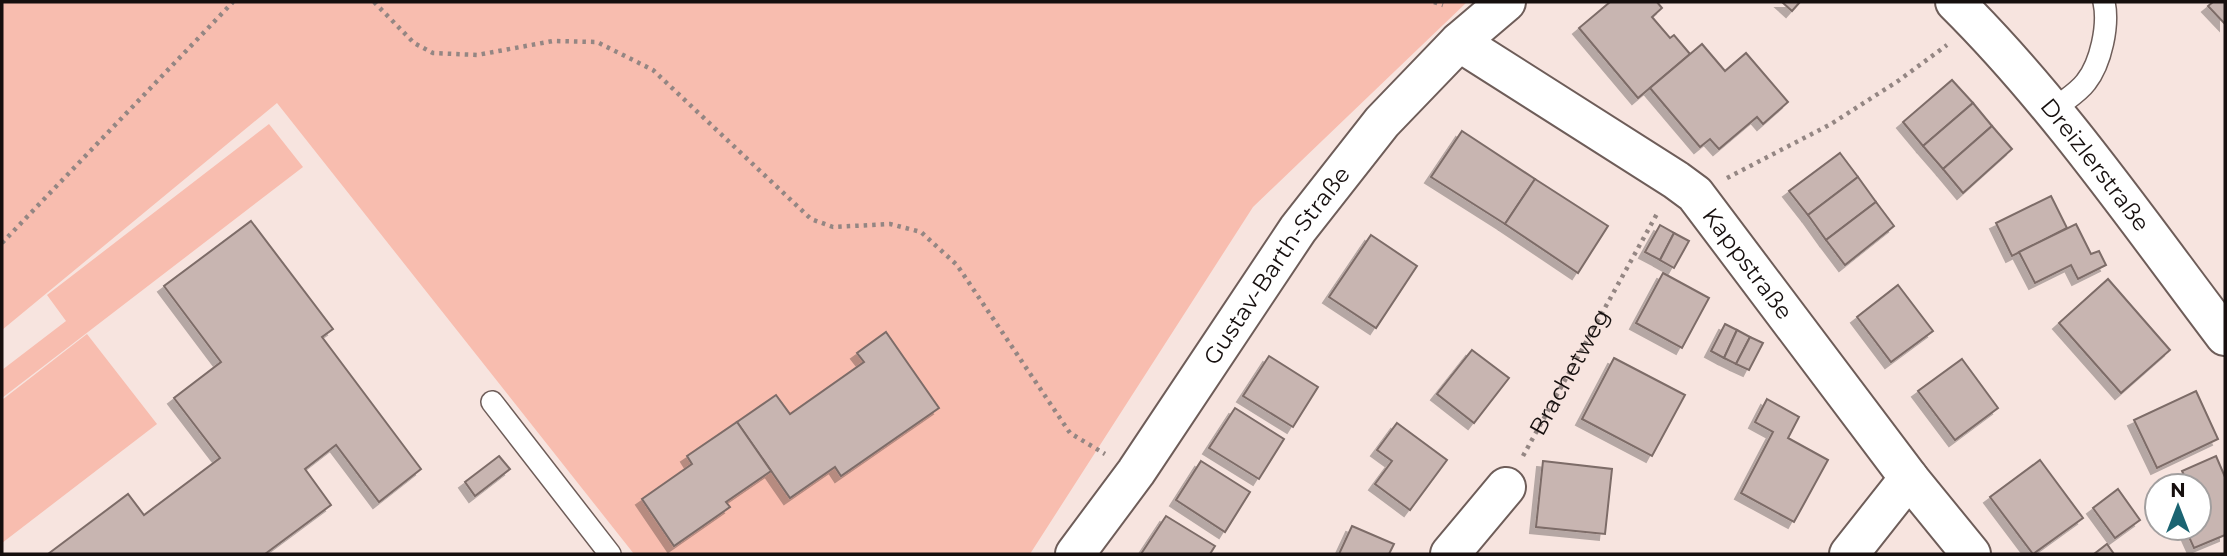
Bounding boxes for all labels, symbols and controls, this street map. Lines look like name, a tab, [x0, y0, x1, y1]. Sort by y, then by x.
street label: Dreizlerstraße	[2035, 93, 2156, 237]
street label: Gustav-Barth-Straße	[1197, 161, 1356, 370]
street label: Kappstraße	[1696, 202, 1799, 325]
street label: Brachetweg	[1523, 304, 1616, 440]
north arrow	[2143, 472, 2213, 542]
text: N	[2170, 479, 2186, 502]

